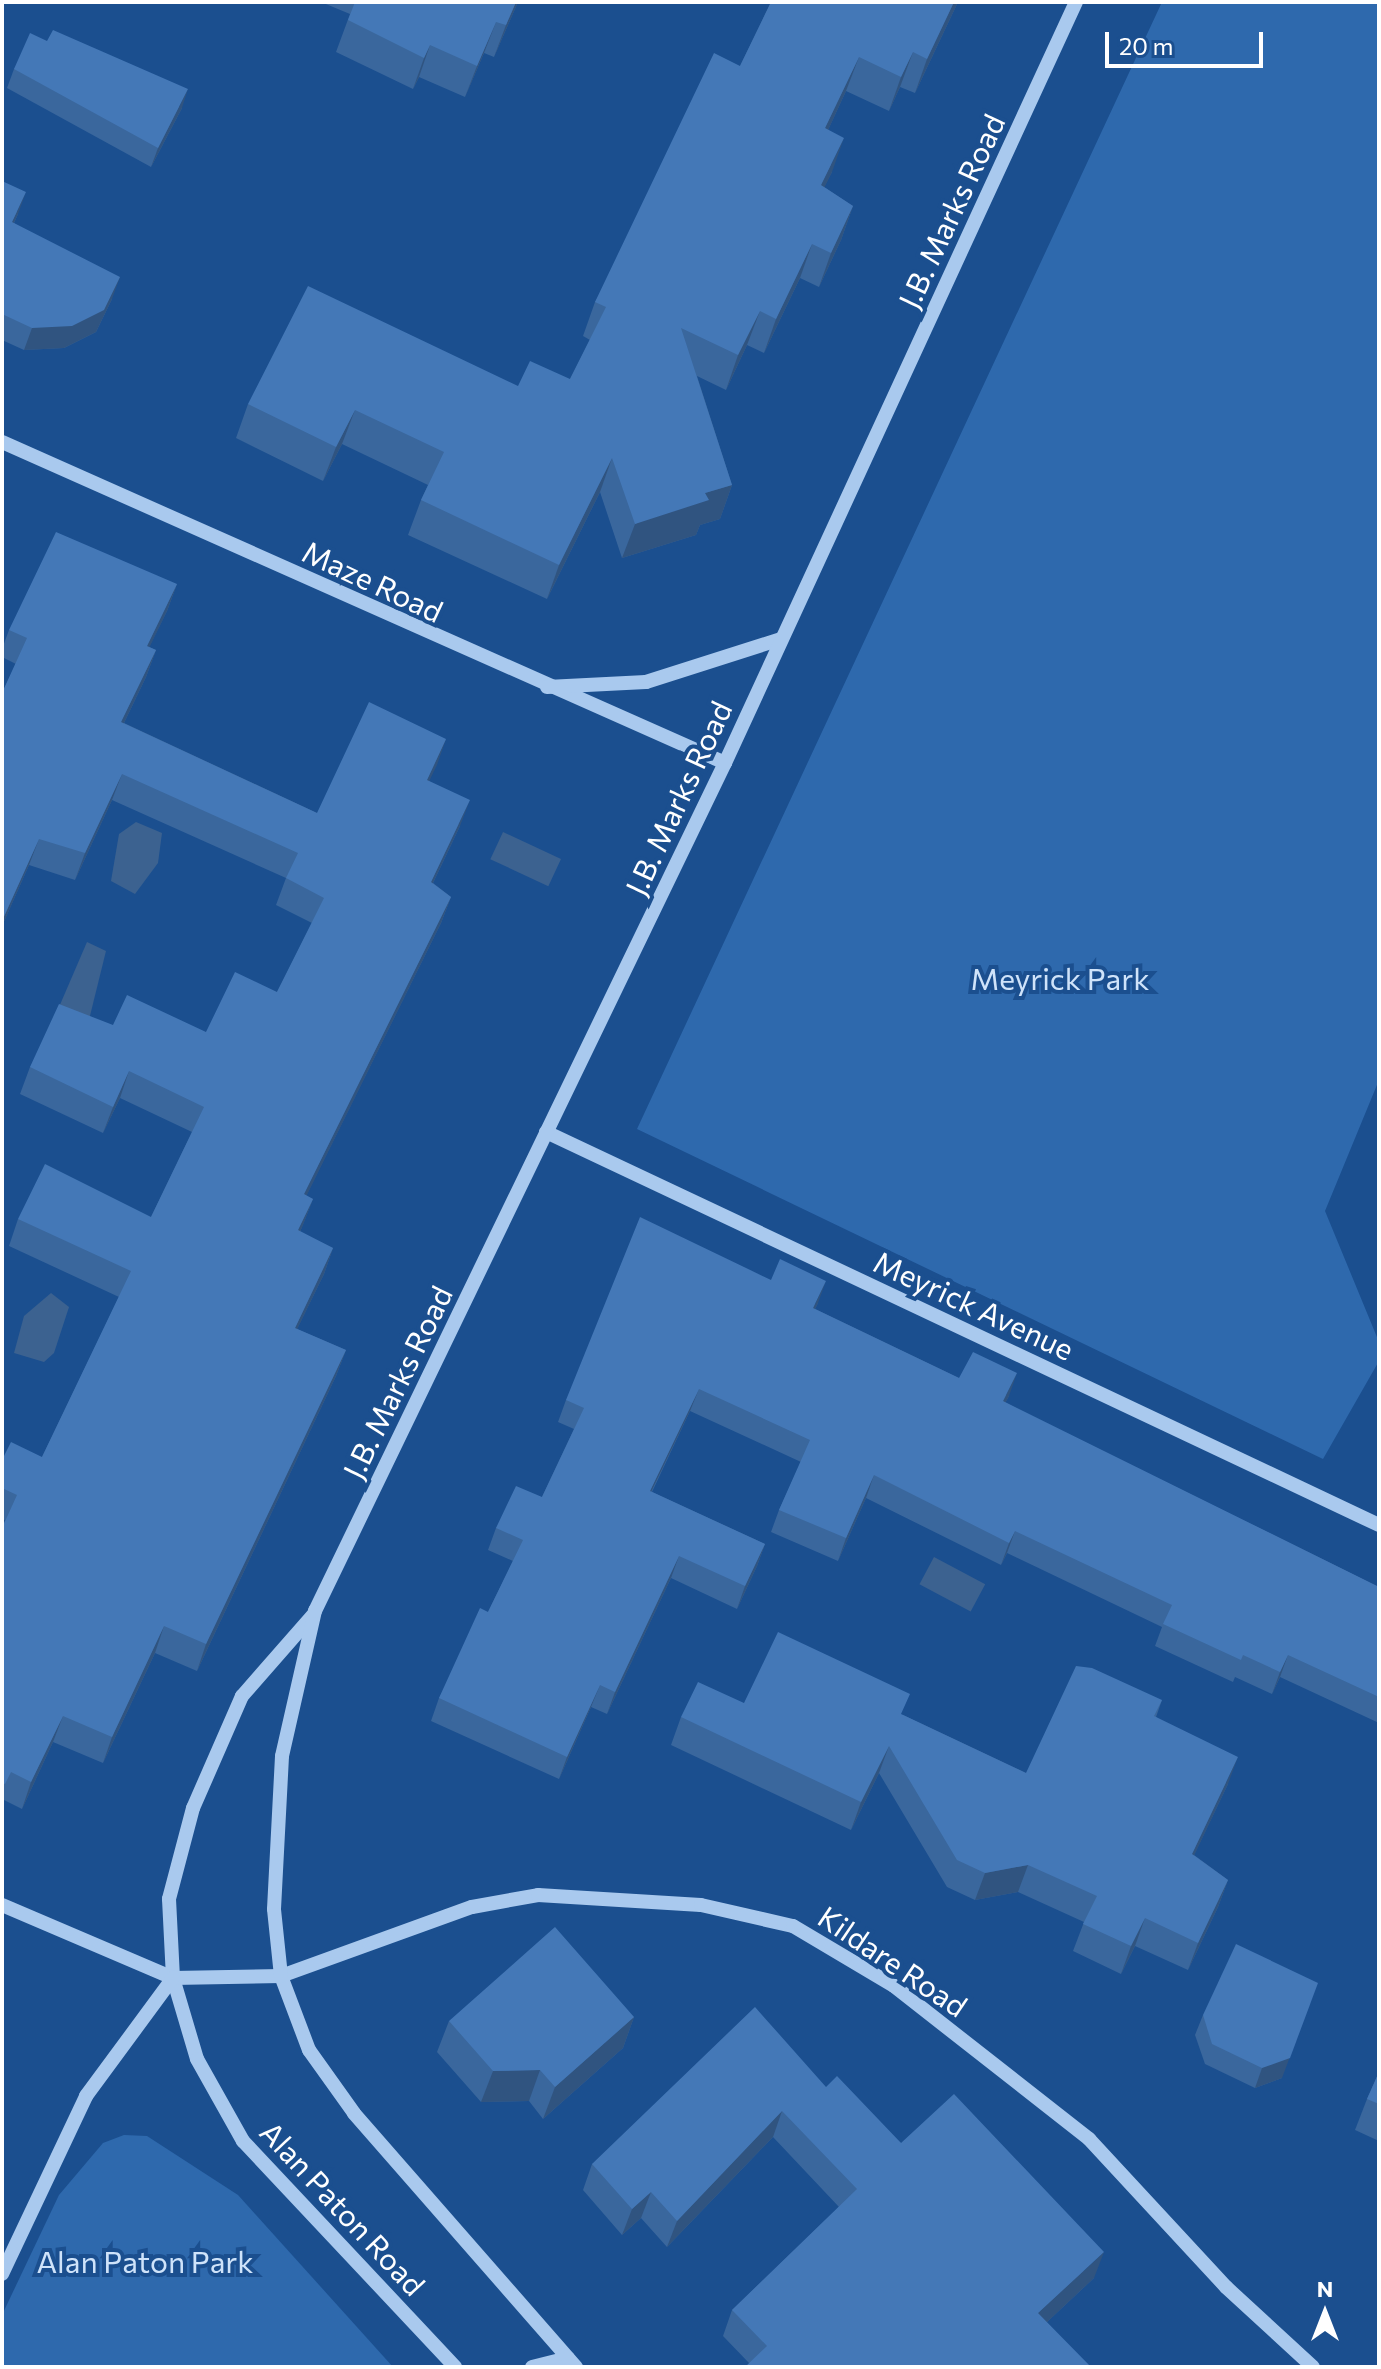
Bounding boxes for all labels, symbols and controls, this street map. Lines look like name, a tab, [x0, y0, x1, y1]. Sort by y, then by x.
scale bar	[1109, 16, 1267, 66]
text: 20 m	[1119, 31, 1173, 60]
street label: J.B. Marks Road	[890, 108, 1012, 314]
street label: Maze Road	[297, 533, 449, 629]
street label: J.B. Marks Road	[617, 695, 739, 901]
park label: Meyrick Park	[971, 960, 1149, 996]
street label: Meyrick Avenue	[868, 1243, 1080, 1367]
street label: J.B. Marks Road	[335, 1280, 459, 1484]
street label: Kildare Road	[812, 1898, 974, 2024]
street label: Alan Paton Road	[253, 2114, 433, 2302]
park label: Alan Paton Park	[36, 2243, 254, 2279]
north arrow	[1285, 2273, 1365, 2353]
text: N	[1317, 2275, 1333, 2302]

